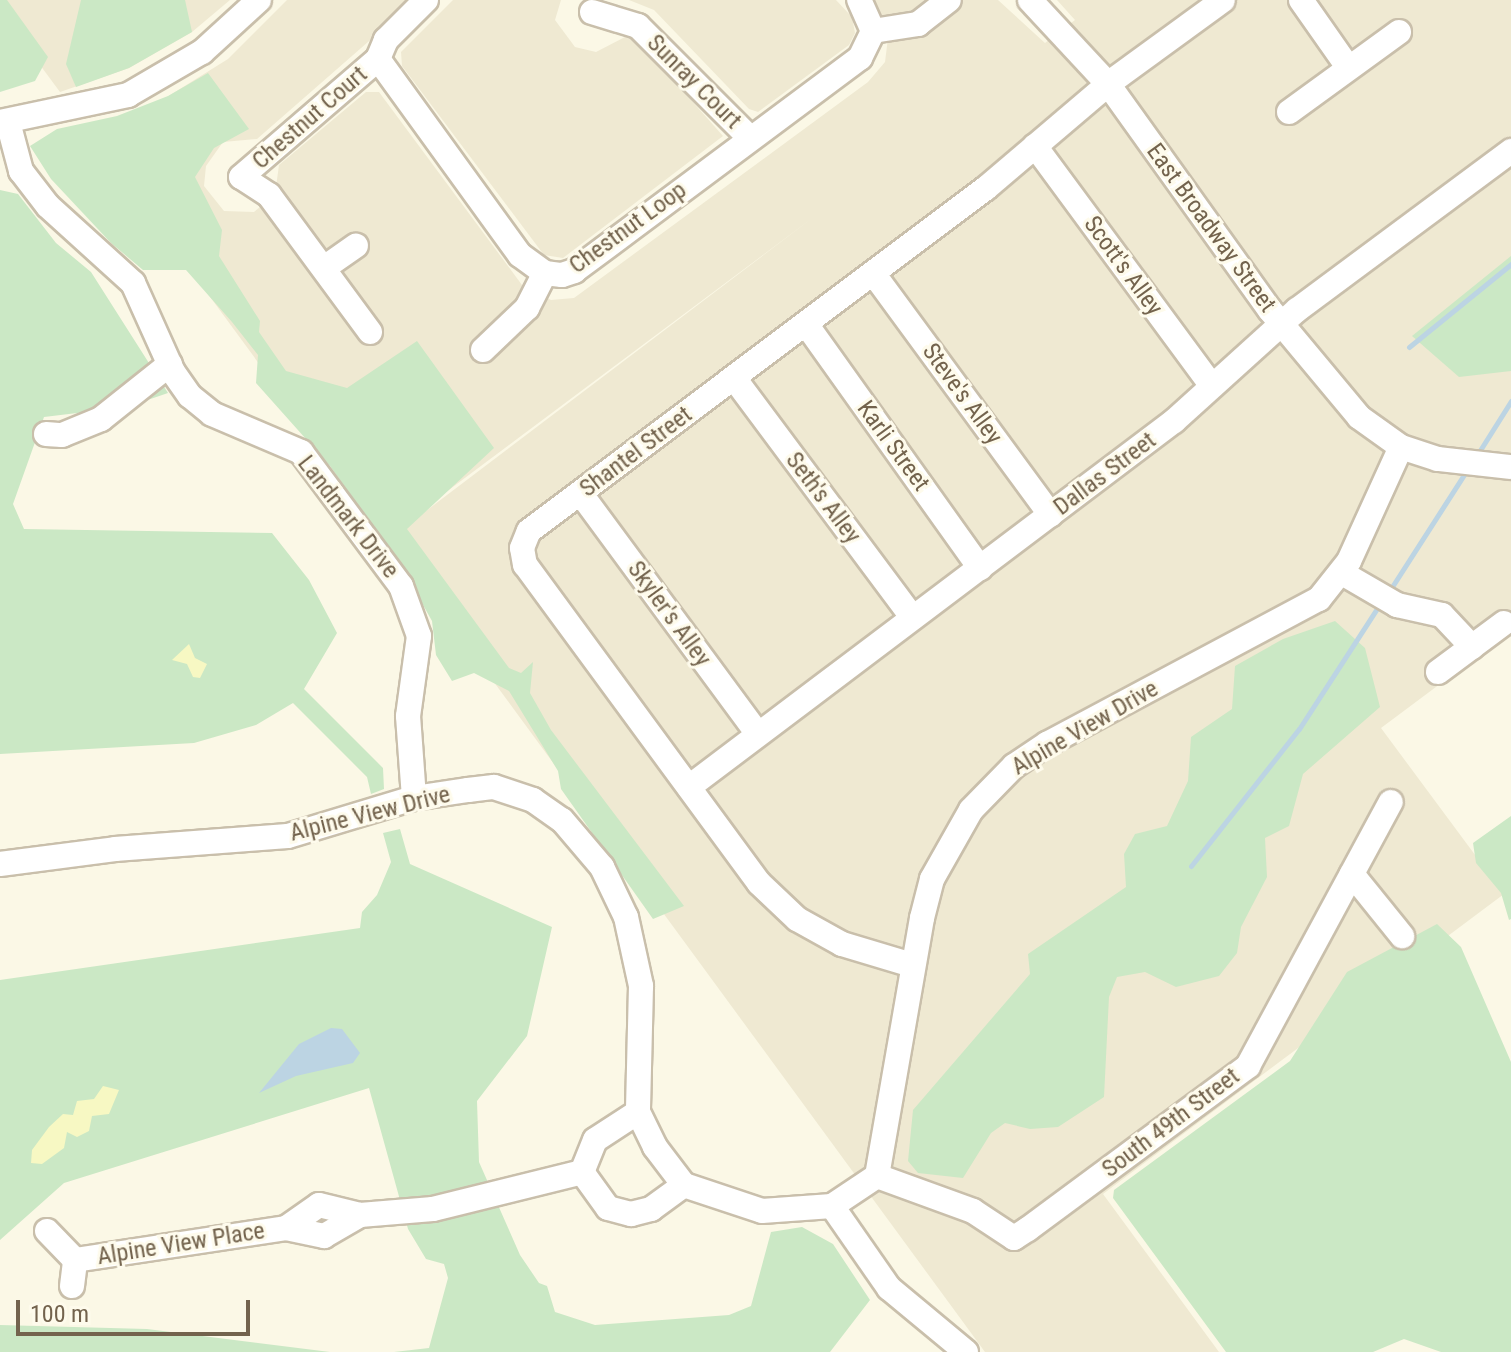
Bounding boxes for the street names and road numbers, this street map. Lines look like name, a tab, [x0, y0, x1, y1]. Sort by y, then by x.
street label: Sunray Court	[641, 29, 747, 135]
street label: Chestnut Court	[247, 60, 373, 176]
street label: East Broadway Street	[1140, 138, 1282, 318]
street label: Chestnut Loop	[564, 176, 692, 280]
street label: Scott's Alley	[1077, 211, 1169, 321]
street label: Steve's Alley	[916, 338, 1008, 450]
street label: Karli Street	[851, 395, 935, 497]
street label: Shantel Street	[574, 401, 698, 503]
street label: Dallas Street	[1048, 426, 1162, 522]
street label: Seth's Alley	[779, 447, 867, 549]
street label: Landmark Drive	[291, 450, 405, 584]
street label: Skyler's Alley	[621, 556, 717, 672]
street label: Alpine View Drive	[1007, 674, 1163, 782]
street label: Alpine View Drive	[287, 780, 453, 848]
street label: South 49th Street	[1097, 1062, 1245, 1184]
street label: Alpine View Place	[95, 1217, 267, 1271]

